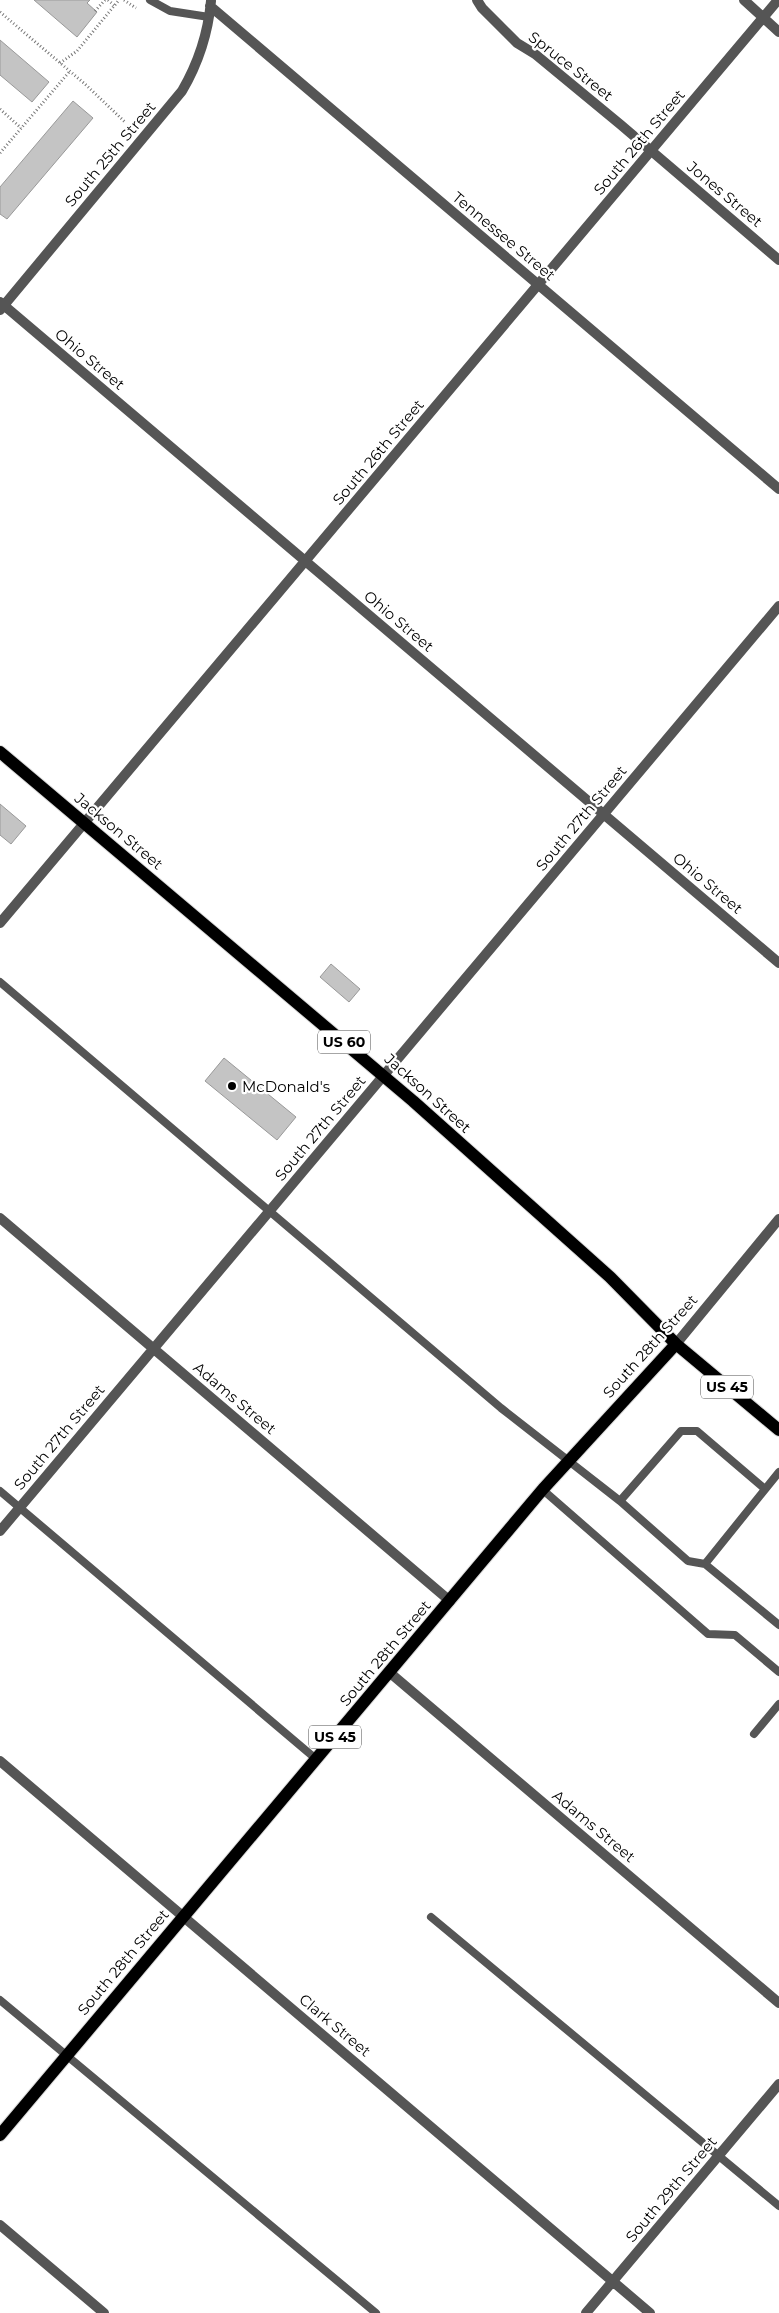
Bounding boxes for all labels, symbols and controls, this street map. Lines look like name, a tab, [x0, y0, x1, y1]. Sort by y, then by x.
street label: Spruce Street	[525, 27, 617, 105]
street label: South 26th Street	[589, 85, 689, 199]
street label: South 25th Street	[60, 98, 160, 210]
street label: Jones Street	[683, 156, 767, 231]
street label: Tennessee Street	[449, 188, 559, 284]
street label: Ohio Street	[51, 324, 129, 394]
street label: South 26th Street	[328, 395, 428, 509]
street label: Ohio Street	[360, 586, 438, 656]
street label: South 27th Street	[531, 762, 631, 874]
street label: Jackson Street	[70, 788, 167, 873]
street label: Ohio Street	[669, 848, 747, 918]
road number: US 60	[318, 1030, 370, 1054]
street label: Jackson Street	[380, 1049, 475, 1137]
street label: South 27th Street	[270, 1072, 370, 1184]
place label: McDonald's	[242, 1077, 330, 1096]
marker: McDonald's	[226, 1080, 238, 1092]
street label: South 28th Street	[599, 1290, 701, 1402]
street label: Adams Street	[190, 1358, 280, 1438]
road number: US 45	[701, 1375, 753, 1398]
street label: South 27th Street	[9, 1381, 109, 1493]
street label: South 28th Street	[335, 1596, 435, 1710]
road number: US 45	[309, 1725, 361, 1748]
street label: Adams Street	[549, 1786, 639, 1866]
street label: South 28th Street	[73, 1905, 173, 2019]
street label: Clark Street	[295, 1990, 375, 2060]
street label: South 29th Street	[621, 2132, 721, 2246]

